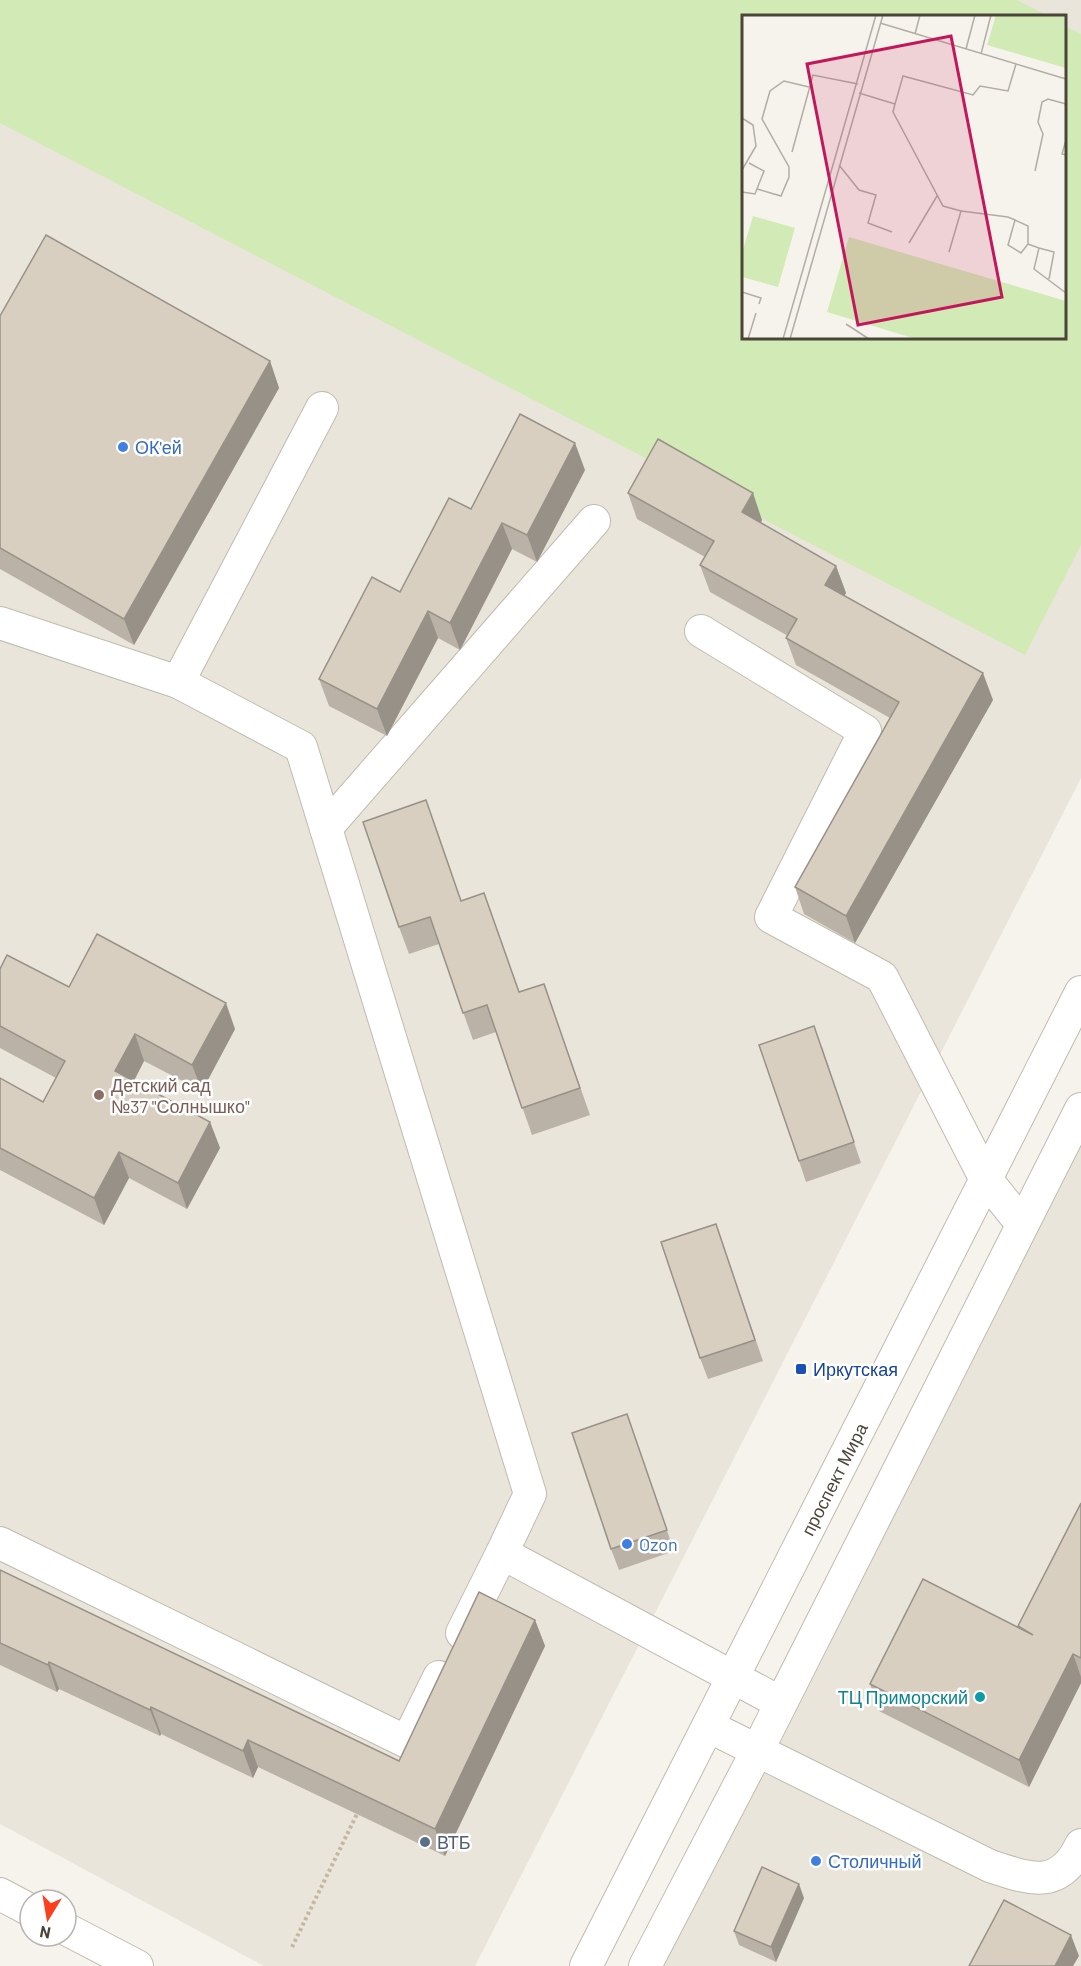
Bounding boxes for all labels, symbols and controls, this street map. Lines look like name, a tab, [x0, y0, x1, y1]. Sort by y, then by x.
inset map	[742, 15, 1066, 339]
place label: ОК'ей	[135, 436, 182, 458]
marker: ОК'ей	[116, 440, 130, 454]
place label: Детский сад №37 "Солнышко"	[111, 1074, 250, 1117]
marker: Детский сад №37 "Солнышко"	[92, 1088, 106, 1102]
place label: Иркутская	[813, 1358, 898, 1380]
marker: Иркутская	[794, 1362, 808, 1376]
street label: проспект Мира	[796, 1418, 872, 1539]
place label: Ozon	[639, 1533, 678, 1555]
marker: Ozon	[620, 1537, 634, 1551]
place label: ТЦ Приморский	[838, 1686, 968, 1708]
marker: ТЦ Приморский	[973, 1690, 987, 1704]
place label: ВТБ	[437, 1831, 471, 1853]
marker: ВТБ	[418, 1835, 432, 1849]
place label: Столичный	[828, 1850, 922, 1872]
marker: Столичный	[809, 1854, 823, 1868]
north arrow	[18, 1888, 78, 1948]
text: N	[38, 1923, 52, 1944]

